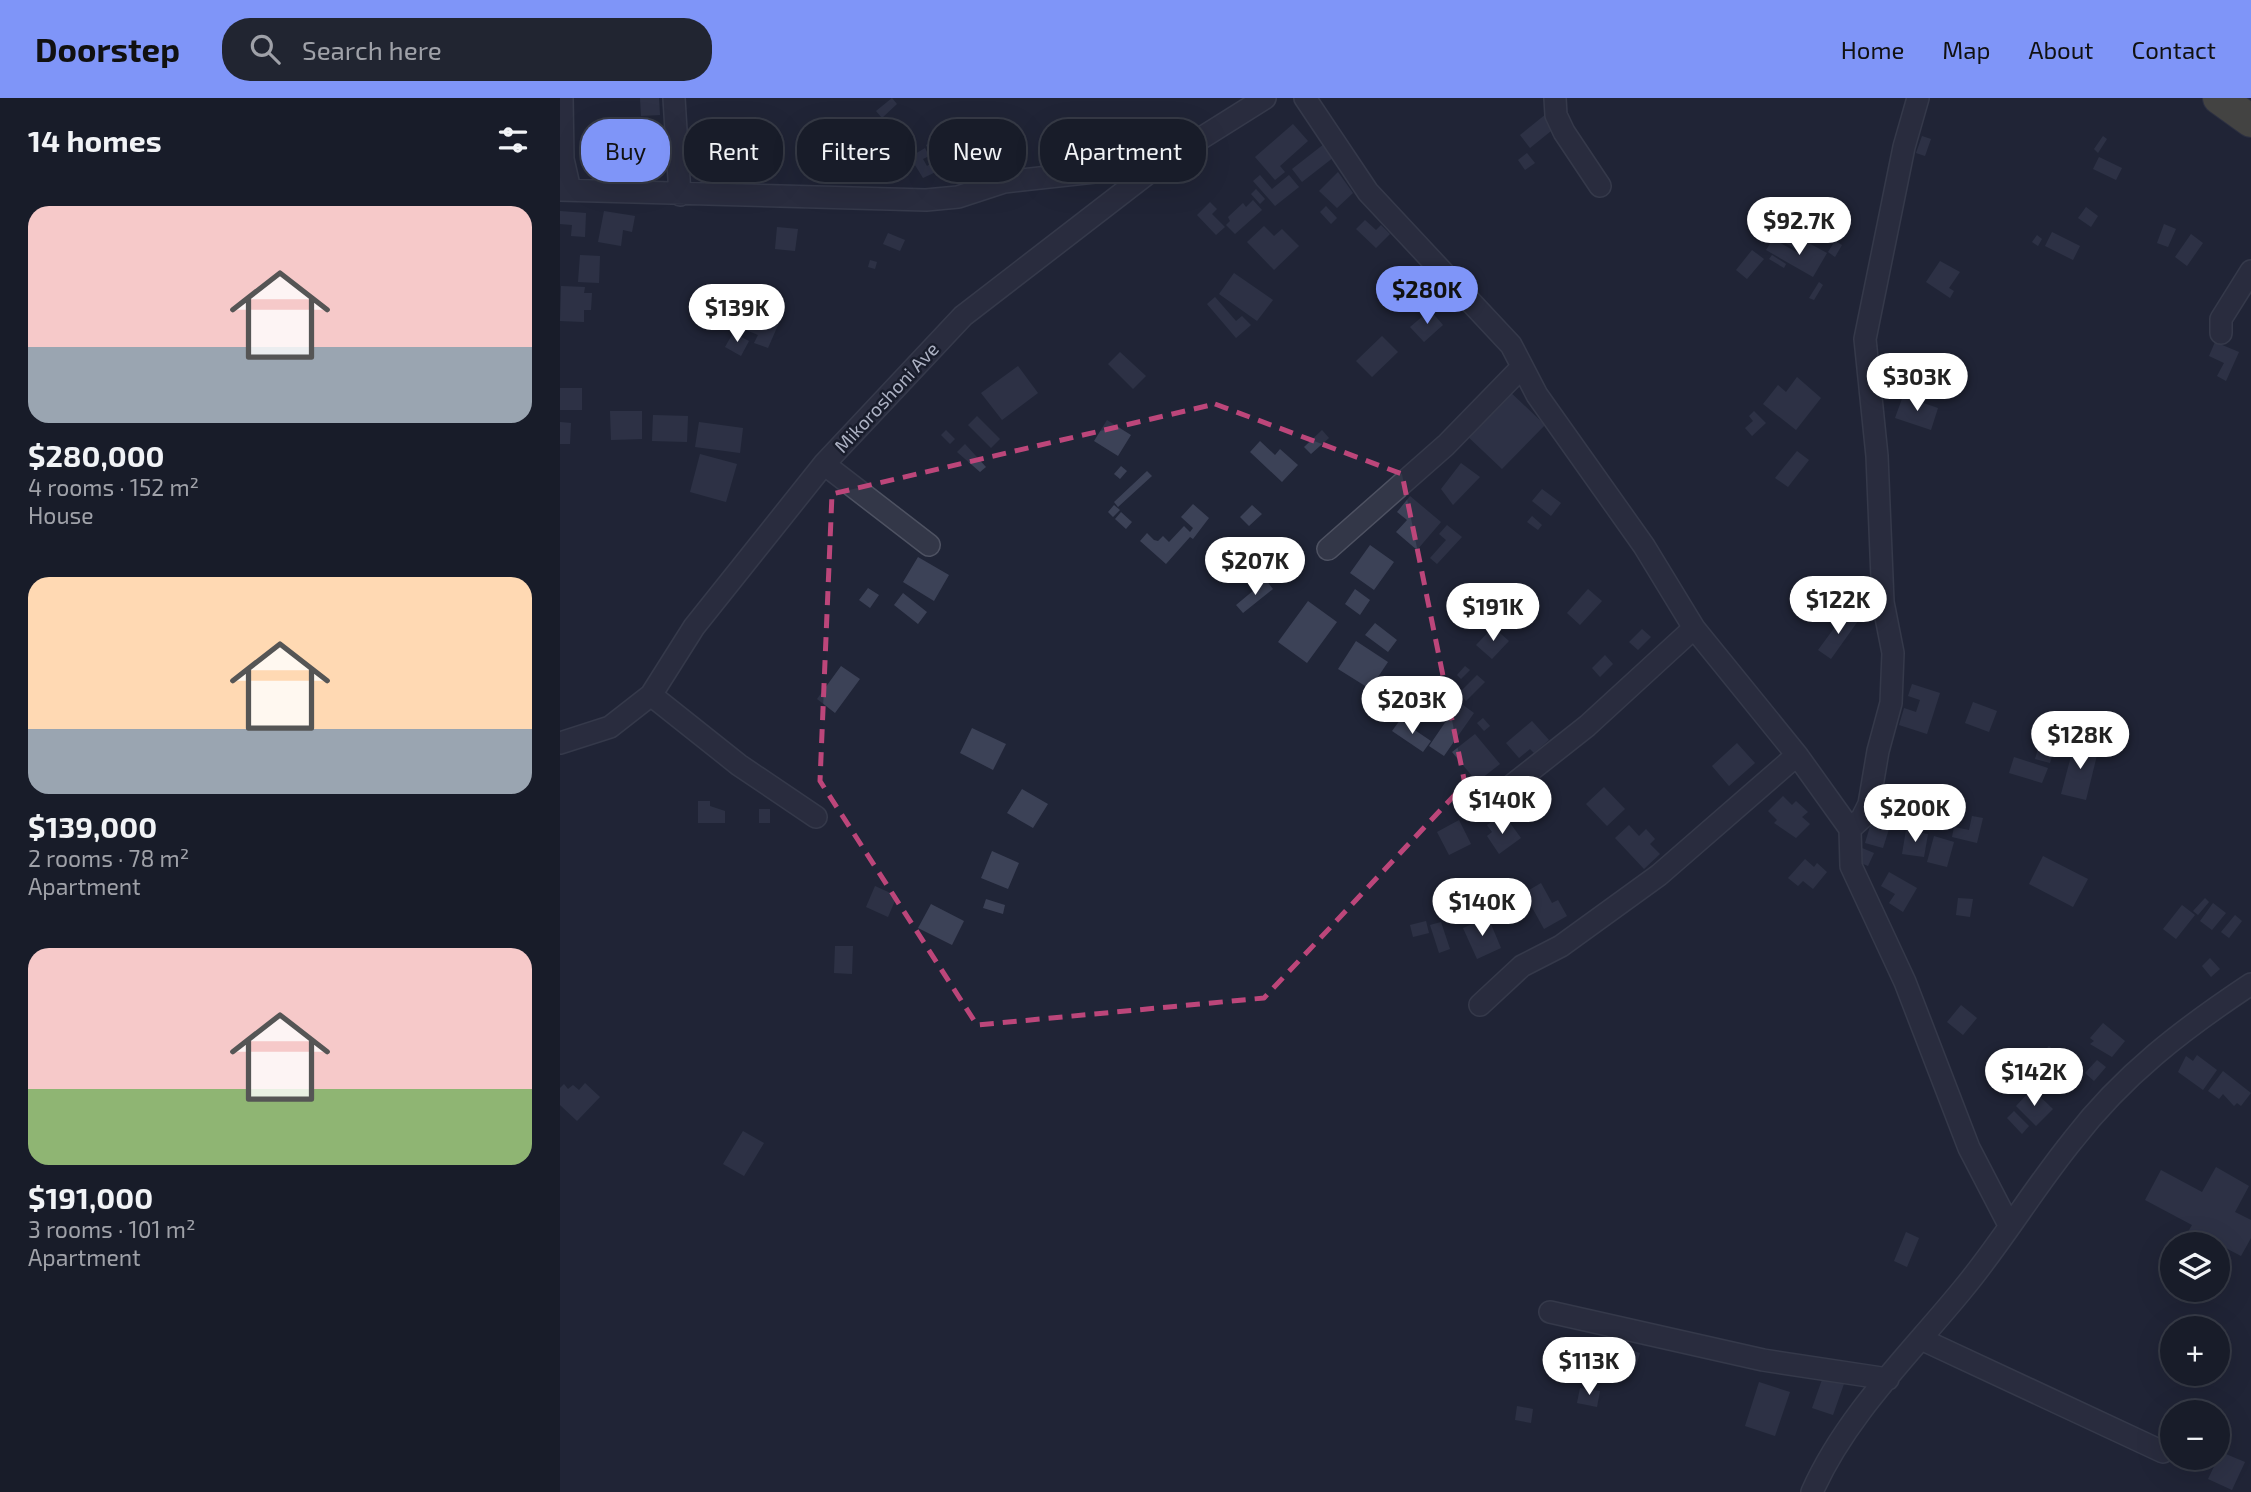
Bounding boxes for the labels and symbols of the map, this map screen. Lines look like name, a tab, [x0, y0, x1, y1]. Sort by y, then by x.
pin: $92.7K	[1742, 198, 1856, 257]
pin: $280K	[1378, 266, 1476, 326]
pin: $139K	[688, 285, 786, 344]
street label: Mikoroshoni Ave	[829, 337, 943, 457]
pin: $303K	[1868, 354, 1966, 413]
pin: $207K	[1206, 538, 1304, 597]
pin: $122K	[1789, 576, 1887, 636]
pin: $191K	[1444, 584, 1542, 643]
pin: $203K	[1363, 676, 1461, 736]
pin: $128K	[2031, 712, 2129, 771]
pin: $140K	[1453, 776, 1551, 836]
pin: $200K	[1866, 784, 1964, 844]
pin: $140K	[1433, 878, 1531, 938]
pin: $142K	[1985, 1048, 2083, 1108]
pin: $113K	[1540, 1338, 1638, 1397]

